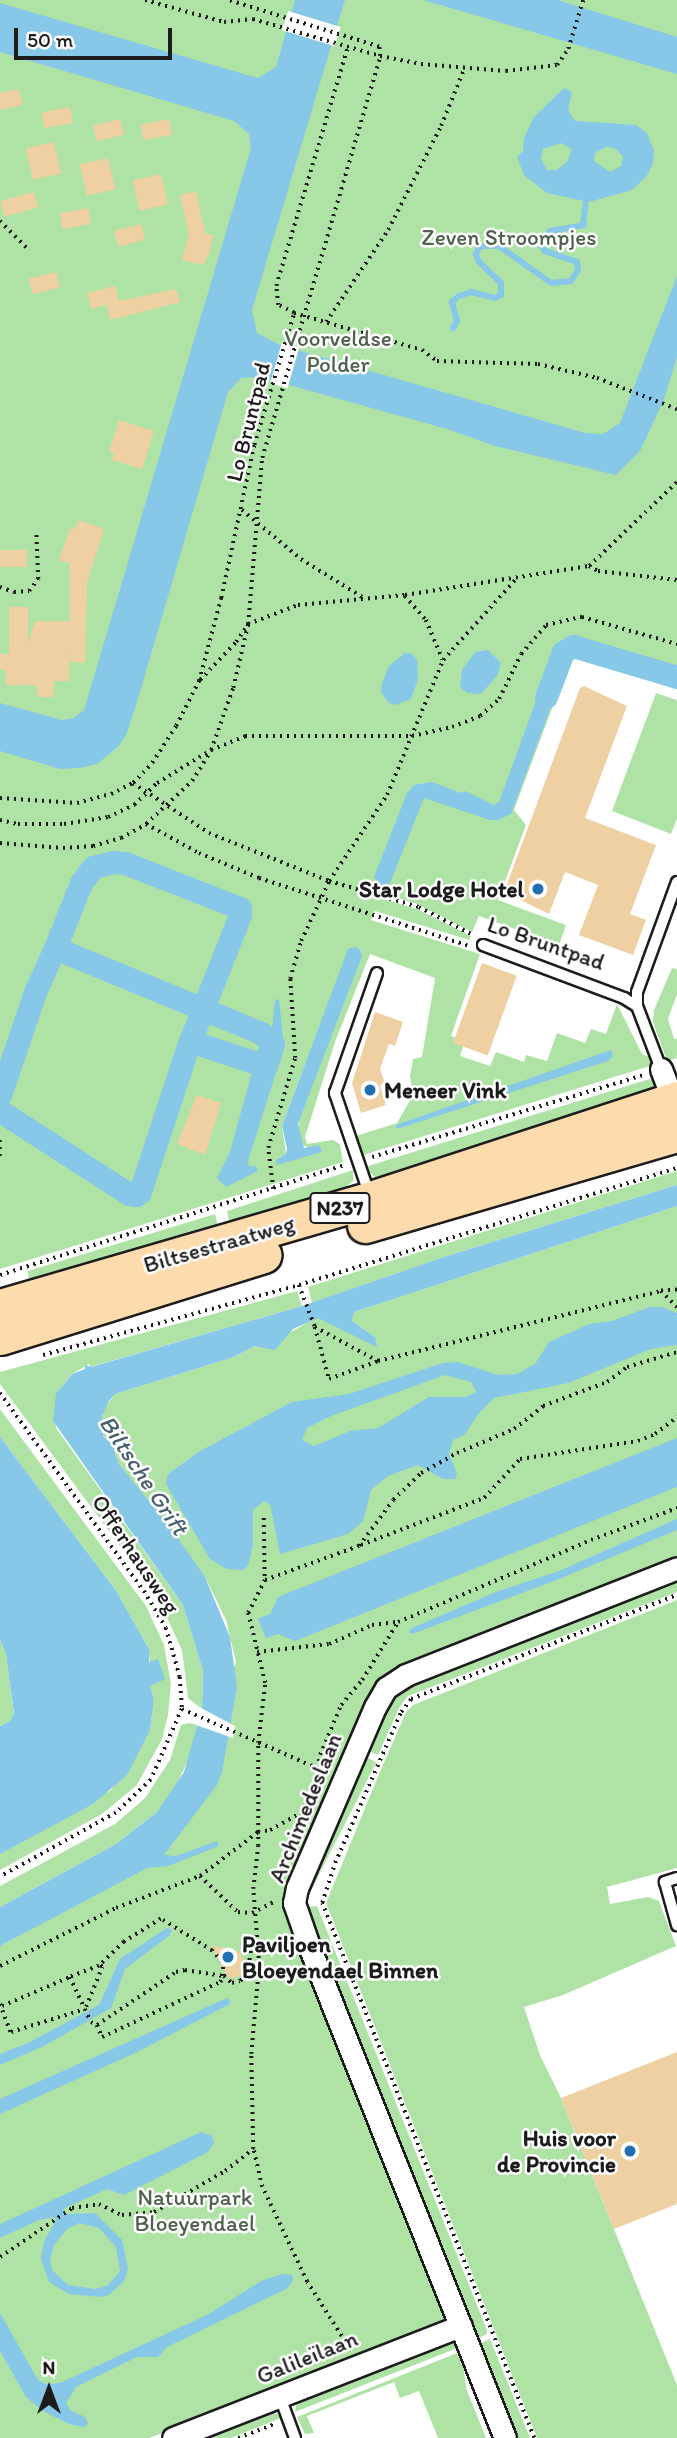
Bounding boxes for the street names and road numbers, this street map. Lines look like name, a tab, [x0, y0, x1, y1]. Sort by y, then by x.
street label: Lo Bruntpad	[220, 359, 276, 485]
street label: Lo Bruntpad	[484, 910, 608, 976]
road number: N237	[308, 1190, 372, 1226]
street label: Biltsestraatweg	[140, 1209, 298, 1279]
street label: Offerhausweg	[86, 1489, 186, 1619]
street label: Archimedeslaan	[263, 1729, 347, 1887]
street label: Galileïlaan	[252, 2324, 362, 2390]

